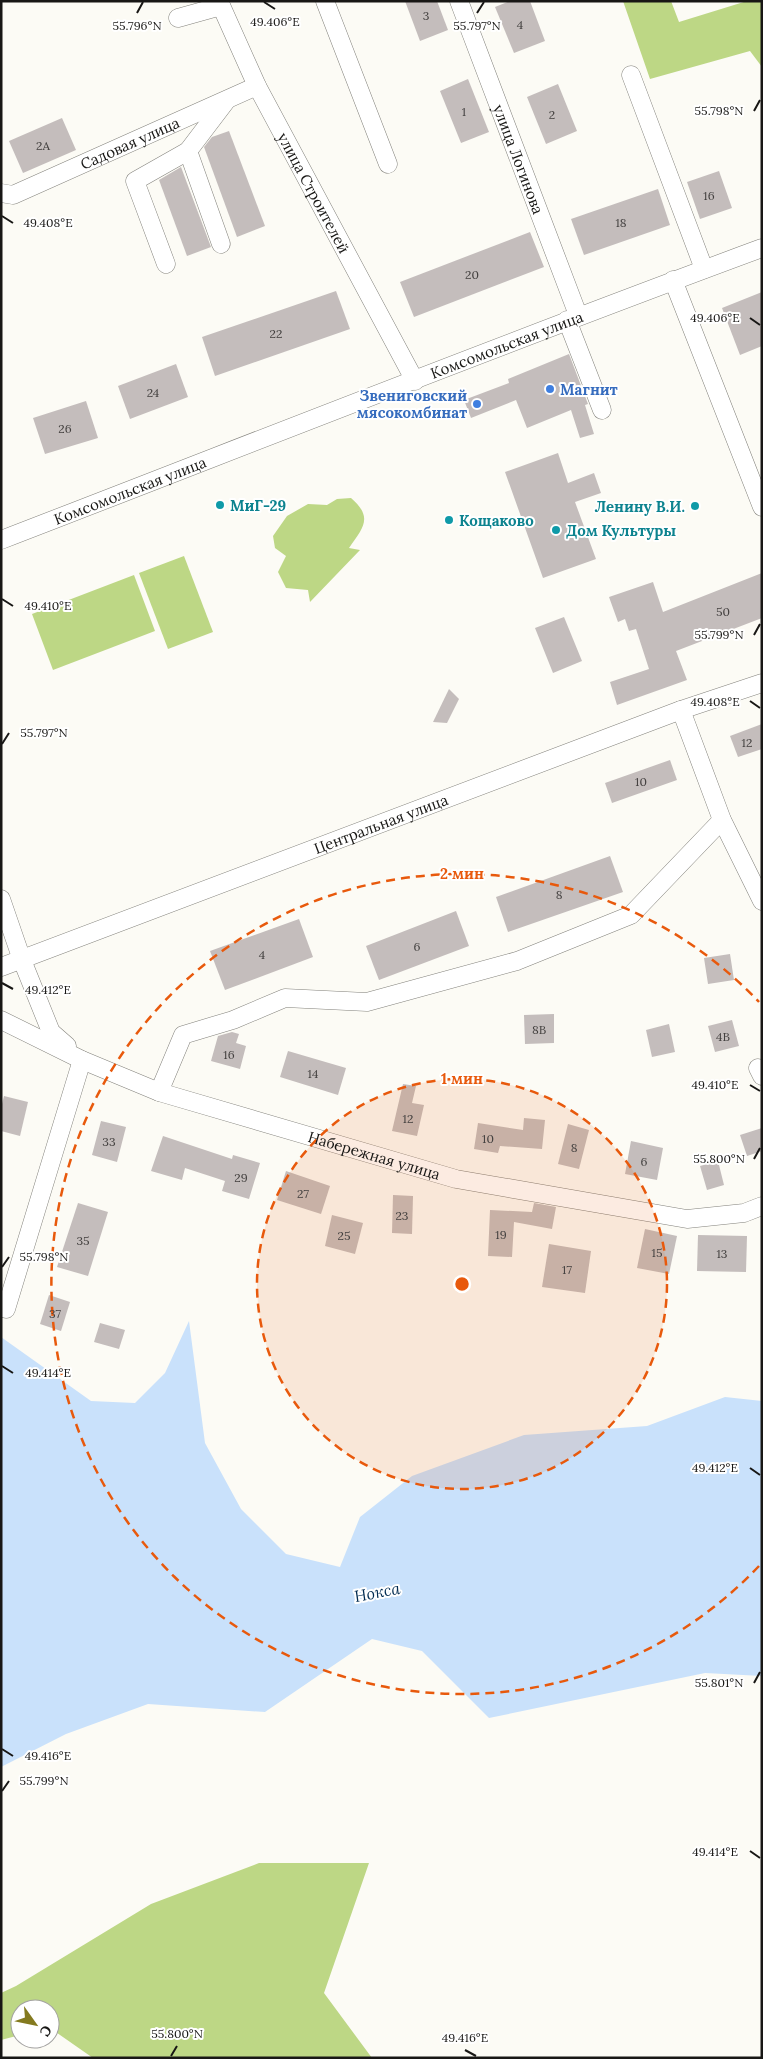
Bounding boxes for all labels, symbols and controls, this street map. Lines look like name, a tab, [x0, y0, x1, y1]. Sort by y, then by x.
house number: 3	[423, 8, 430, 23]
text: 49.406°E	[250, 14, 300, 29]
house number: 4	[517, 17, 524, 32]
text: 55.796°N	[112, 18, 162, 33]
text: 55.797°N	[453, 18, 501, 33]
street label: улица Логинова	[489, 102, 548, 217]
text: 55.798°N	[695, 103, 743, 118]
house number: 1	[462, 104, 466, 119]
house number: 2	[549, 107, 555, 122]
street label: Садовая улица	[77, 112, 183, 173]
street label: улица Строителей	[274, 129, 354, 256]
house number: 2А	[36, 138, 50, 153]
house number: 16	[703, 188, 715, 203]
text: 49.408°E	[23, 215, 73, 230]
house number: 18	[615, 215, 627, 230]
house number: 20	[465, 267, 479, 282]
street label: Комсомольская улица	[427, 306, 586, 382]
text: 49.406°E	[690, 310, 740, 325]
house number: 22	[270, 326, 282, 341]
place label: Магнит	[560, 380, 618, 399]
marker: Магнит	[544, 383, 556, 395]
house number: 24	[147, 385, 160, 400]
place label: Звениговский мясокомбинат	[357, 386, 467, 422]
marker: Звениговский мясокомбинат	[471, 398, 483, 410]
house number: 26	[58, 421, 72, 436]
street label: Комсомольская улица	[51, 452, 209, 528]
place label: МиГ-29	[230, 496, 286, 515]
place label: Ленину В.И.	[595, 497, 685, 516]
marker: МиГ-29	[214, 499, 226, 511]
marker: Ленину В.И.	[689, 500, 701, 512]
place label: Кощаково	[459, 511, 534, 530]
marker: Кощаково	[443, 514, 455, 526]
place label: Дом Культуры	[566, 521, 676, 540]
marker: Дом Культуры	[550, 524, 562, 536]
text: 49.410°E	[25, 598, 71, 613]
house number: 50	[716, 604, 730, 619]
text: 55.799°N	[694, 627, 744, 642]
text: 49.408°E	[690, 694, 740, 709]
text: 55.797°N	[20, 725, 68, 740]
house number: 12	[742, 735, 752, 750]
house number: 10	[635, 774, 647, 789]
street label: Центральная улица	[311, 789, 451, 857]
text: 2 мин	[440, 864, 484, 883]
house number: 8	[556, 887, 563, 902]
house number: 6	[414, 939, 421, 954]
house number: 4	[259, 947, 266, 962]
text: 49.412°E	[25, 982, 71, 997]
house number: 8В	[532, 1022, 546, 1037]
house number: 4В	[716, 1029, 730, 1044]
house number: 16	[223, 1047, 235, 1062]
house number: 14	[308, 1066, 319, 1081]
text: 1 мин	[441, 1069, 483, 1088]
text: 49.410°E	[692, 1077, 738, 1092]
house number: 12	[403, 1111, 413, 1126]
street label: Набережная улица	[306, 1127, 443, 1183]
house number: 10	[482, 1131, 494, 1146]
house number: 33	[102, 1134, 116, 1149]
house number: 8	[571, 1140, 578, 1155]
text: 55.800°N	[693, 1151, 745, 1166]
house number: 6	[641, 1154, 648, 1169]
house number: 29	[234, 1170, 248, 1185]
house number: 27	[297, 1186, 309, 1201]
house number: 23	[396, 1208, 409, 1223]
house number: 19	[495, 1227, 507, 1242]
house number: 25	[338, 1228, 350, 1243]
house number: 35	[76, 1233, 90, 1248]
house number: 15	[652, 1245, 662, 1260]
house number: 13	[716, 1246, 728, 1261]
text: 55.798°N	[20, 1249, 68, 1264]
house number: 17	[562, 1262, 572, 1277]
centre of rings	[453, 1275, 471, 1293]
house number: 37	[49, 1306, 61, 1321]
text: 49.414°E	[25, 1365, 71, 1380]
text: 49.412°E	[692, 1460, 738, 1475]
water label: Нокса	[352, 1578, 402, 1606]
text: 55.801°N	[695, 1675, 743, 1690]
text: 49.416°E	[25, 1748, 71, 1763]
text: 55.799°N	[19, 1773, 69, 1788]
text: 49.414°E	[692, 1844, 738, 1859]
north arrow	[10, 1999, 60, 2049]
text: С	[36, 2022, 56, 2040]
text: 55.800°N	[151, 2026, 203, 2041]
text: 49.416°E	[442, 2030, 488, 2045]

